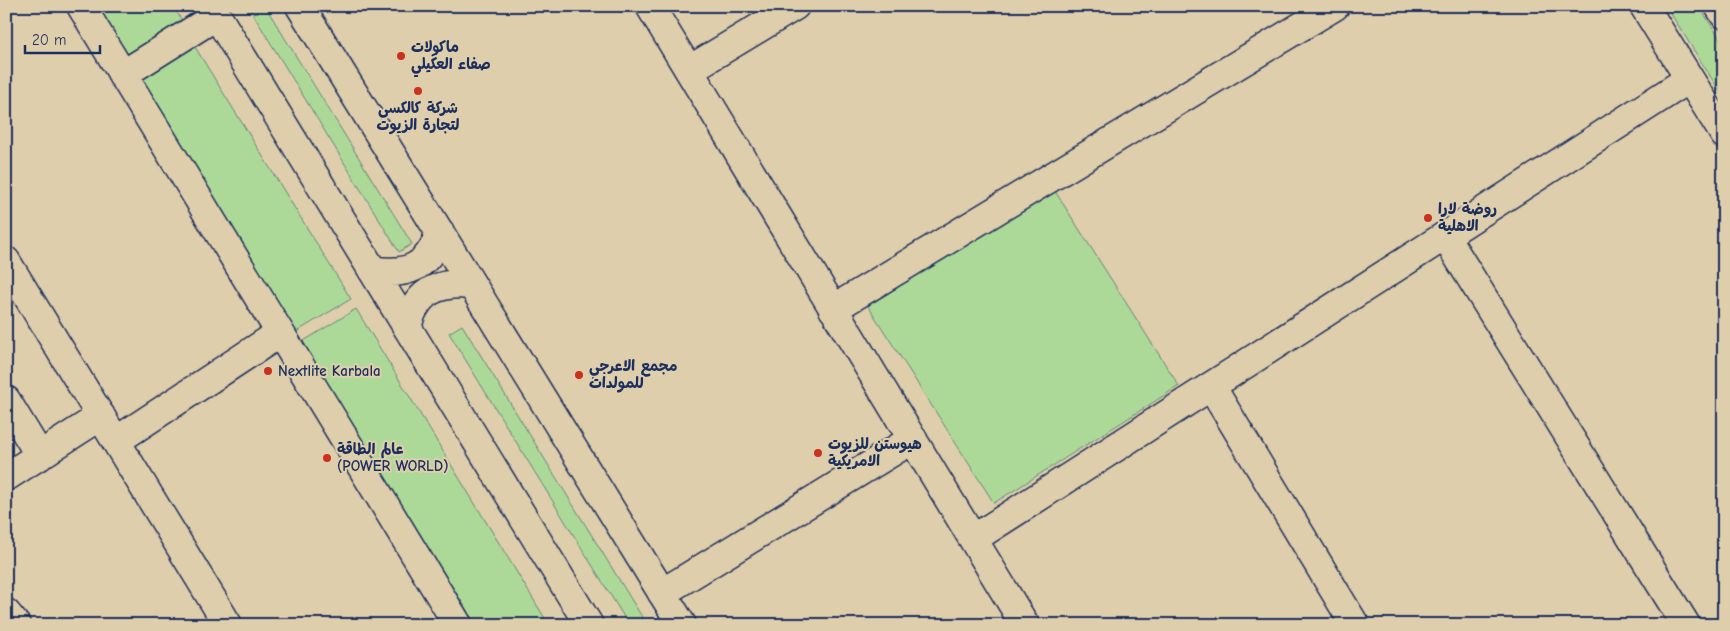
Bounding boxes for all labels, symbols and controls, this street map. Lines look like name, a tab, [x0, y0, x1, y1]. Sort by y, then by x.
scale bar	[25, 22, 100, 54]
text: 20 m	[32, 31, 66, 49]
place label: ماكولات صفاء العكيلي	[411, 38, 491, 78]
marker: ماكولات صفاء العكيلي	[395, 50, 407, 62]
marker: شركة كالكسي لتجارة الزيوت	[412, 85, 424, 97]
place label: شركة كالكسي لتجارة الزيوت	[377, 99, 459, 135]
place label: روضة لارا الاهلية	[1438, 200, 1497, 235]
marker: روضة لارا الاهلية	[1422, 212, 1434, 224]
place label: مجمع الاعرجي للمولدات	[589, 357, 677, 393]
place label: Nextlite Karbala	[278, 362, 381, 380]
marker: Nextlite Karbala	[262, 365, 274, 377]
marker: مجمع الاعرجي للمولدات	[573, 369, 585, 381]
place label: هيوستن للزيوت الامريكية	[828, 435, 922, 470]
place label: عالم الطاقة (POWER WORLD)	[337, 440, 448, 475]
marker: هيوستن للزيوت الامريكية	[812, 447, 824, 459]
marker: عالم الطاقة (POWER WORLD)	[321, 452, 333, 464]

